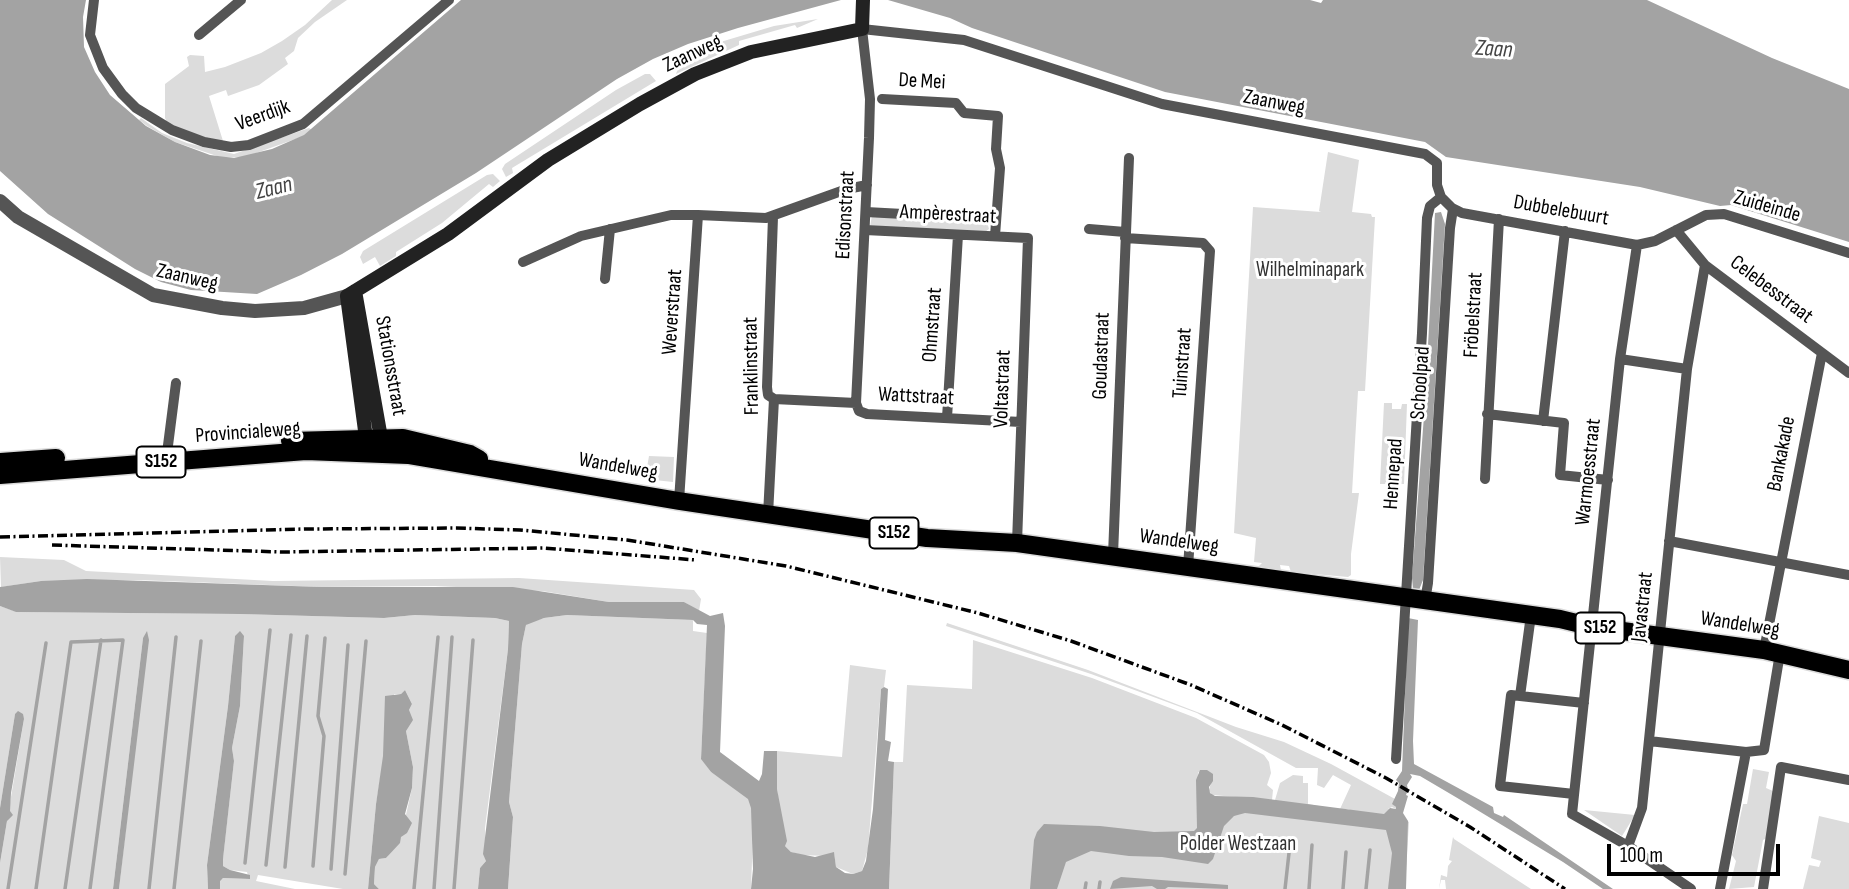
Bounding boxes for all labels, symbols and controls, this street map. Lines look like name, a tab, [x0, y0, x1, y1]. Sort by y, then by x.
street label: Zaanweg	[660, 29, 726, 79]
water label: Zaan	[1475, 35, 1513, 65]
street label: De Mei	[898, 68, 946, 96]
street label: Zaanweg	[1241, 85, 1307, 121]
street label: Veerdijk	[232, 95, 294, 137]
street label: Edisonstraat	[831, 170, 861, 260]
water label: Zaan	[253, 171, 295, 207]
street label: Zuideinde	[1731, 185, 1803, 229]
street label: Dubbelebuurt	[1511, 190, 1611, 232]
street label: Ampèrestraat	[899, 200, 997, 230]
street label: Celebesstraat	[1724, 251, 1818, 329]
park label: Wilhelminapark	[1256, 258, 1364, 284]
street label: Zaanweg	[154, 259, 220, 297]
street label: Weverstraat	[657, 268, 689, 356]
street label: Fröbelstraat	[1459, 272, 1489, 358]
street label: Ohmstraat	[918, 287, 948, 363]
street label: Goudastraat	[1088, 312, 1116, 400]
street label: Stationsstraat	[369, 314, 411, 418]
street label: Franklinstraat	[739, 317, 765, 415]
street label: Tuinstraat	[1168, 327, 1198, 399]
street label: Schoolpad	[1406, 346, 1436, 420]
street label: Voltastraat	[989, 350, 1017, 428]
street label: Wattstraat	[877, 382, 955, 412]
street label: Bankakade	[1762, 414, 1802, 494]
street label: Provincialeweg	[195, 417, 301, 449]
street label: Warmoesstraat	[1571, 417, 1607, 527]
street label: Hennepad	[1379, 438, 1409, 510]
road number: S152	[136, 446, 186, 477]
street label: Wandelweg	[577, 448, 659, 486]
road number: S152	[870, 518, 918, 548]
street label: Wandelweg	[1138, 524, 1220, 560]
street label: Javastraat	[1627, 571, 1659, 643]
street label: Wandelweg	[1699, 606, 1781, 644]
road number: S152	[1576, 612, 1624, 643]
scale bar	[1611, 830, 1784, 874]
park label: Polder Westzaan	[1180, 832, 1296, 858]
text: 100 m	[1620, 843, 1663, 868]

